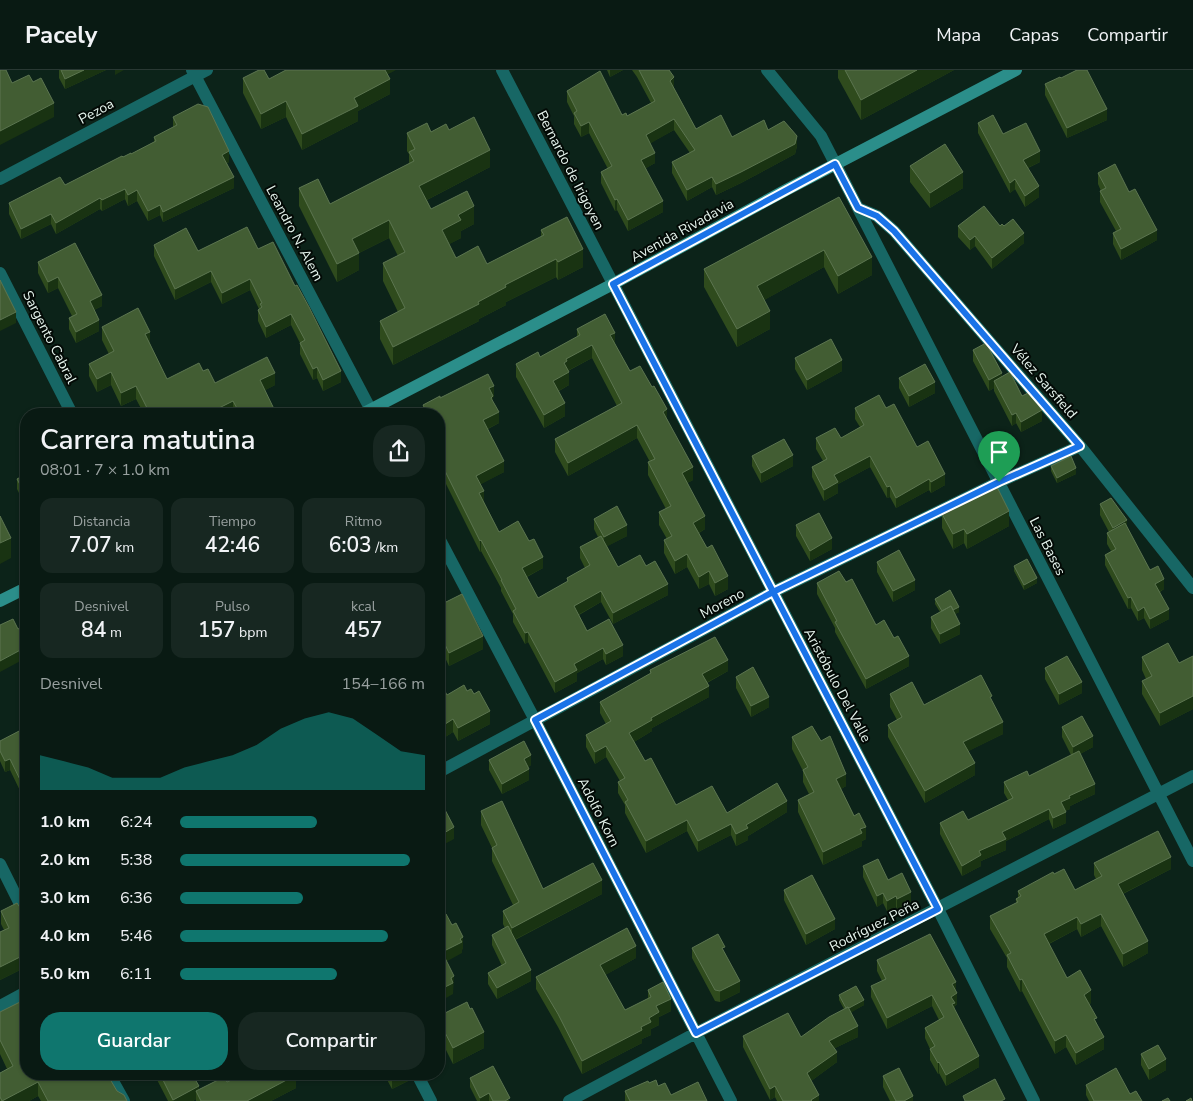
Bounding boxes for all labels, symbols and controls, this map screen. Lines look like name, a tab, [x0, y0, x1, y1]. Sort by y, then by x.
text: Pacely	[25, 19, 97, 51]
text: Mapa	[936, 23, 981, 47]
text: Capas	[1009, 23, 1059, 47]
text: Compartir	[1087, 23, 1168, 47]
street label: Pezoa	[75, 94, 117, 129]
street label: Bernardo de Irigoyen	[532, 107, 609, 233]
street label: Leandro N. Alem	[261, 182, 328, 284]
street label: Avenida Rivadavia	[627, 194, 737, 267]
street label: Sargento Cabral	[18, 287, 82, 388]
street label: Vélez Sarsfield	[1005, 339, 1081, 423]
text: Carrera matutina	[40, 421, 256, 459]
button: share	[373, 425, 425, 477]
pin	[978, 431, 1020, 482]
icon: arrive	[985, 438, 1013, 466]
text: 08:01 · 7 × 1.0 km	[40, 459, 170, 481]
text: Distancia	[73, 512, 130, 531]
text: Tiempo	[209, 512, 256, 531]
text: Ritmo	[345, 512, 382, 531]
street label: Las Bases	[1025, 514, 1070, 579]
text: 7.07	[69, 531, 112, 559]
text: 42:46	[205, 531, 260, 559]
text: 6:03	[329, 531, 372, 559]
text: km	[112, 538, 134, 557]
text: /km	[372, 538, 398, 557]
street label: Moreno	[697, 584, 748, 623]
text: Desnivel	[74, 597, 129, 616]
text: Pulso	[215, 597, 250, 616]
text: kcal	[351, 597, 376, 616]
text: 84	[81, 616, 106, 644]
text: 157	[198, 616, 235, 644]
text: 457	[345, 616, 382, 644]
text: m	[106, 623, 122, 642]
text: bpm	[235, 623, 267, 642]
street label: Aristóbulo Del Valle	[799, 625, 876, 746]
text: Desnivel	[40, 673, 102, 695]
text: 154–166 m	[342, 673, 425, 695]
street label: Adolfo Korn	[573, 774, 624, 850]
text: 1.0 km	[40, 811, 90, 833]
text: 6:24	[120, 811, 152, 833]
text: 2.0 km	[40, 849, 90, 871]
text: 5:38	[120, 849, 152, 871]
text: 3.0 km	[40, 887, 90, 909]
text: 6:36	[120, 887, 152, 909]
street label: Rodríguez Peña	[826, 895, 922, 956]
text: 4.0 km	[40, 925, 90, 947]
text: 5:46	[120, 925, 152, 947]
text: 5.0 km	[40, 963, 90, 985]
text: 6:11	[120, 963, 152, 985]
button: Guardar	[40, 1012, 228, 1070]
button: Compartir	[238, 1012, 425, 1070]

